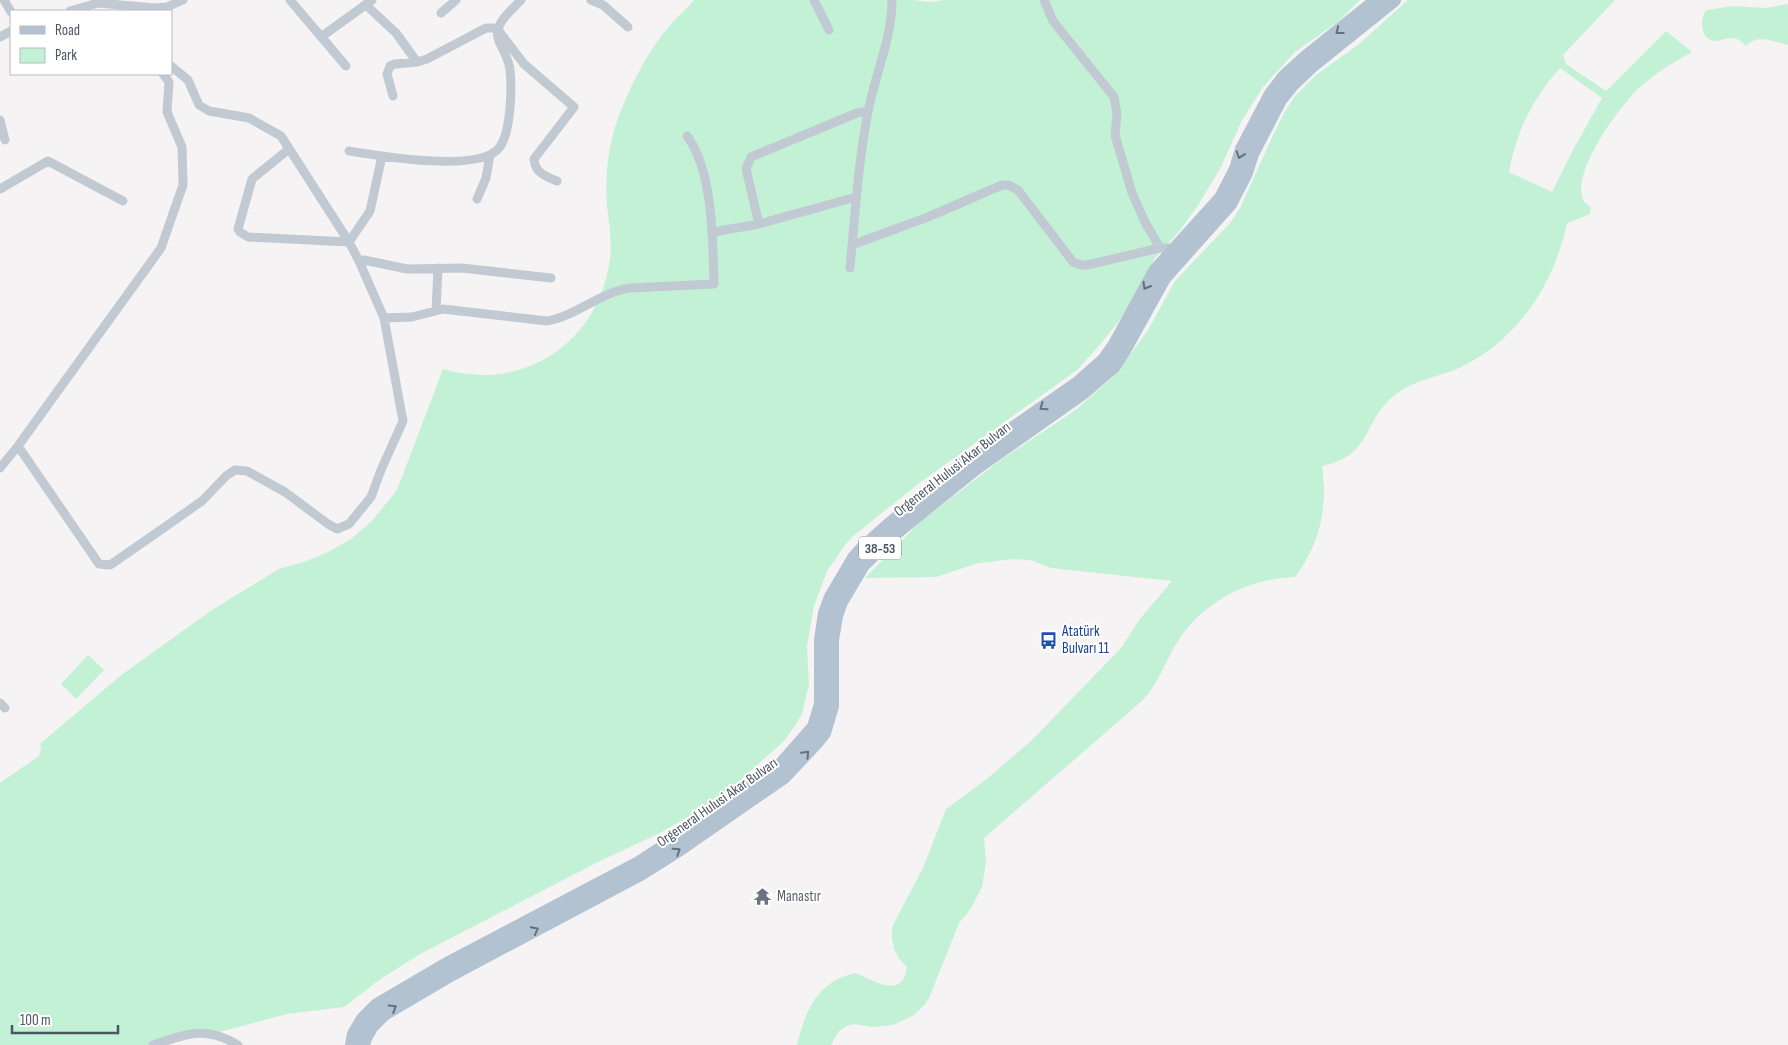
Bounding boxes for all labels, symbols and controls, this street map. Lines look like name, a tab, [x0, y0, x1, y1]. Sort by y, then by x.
legend	[10, 10, 172, 75]
text: Road	[55, 21, 80, 40]
one-way arrow	[1336, 25, 1345, 34]
text: Park	[55, 46, 77, 65]
one-way arrow	[1236, 151, 1246, 159]
one-way arrow	[1143, 280, 1153, 289]
one-way arrow	[1039, 401, 1049, 410]
street label: Orgeneral Hulusi Akar Bulvarı	[890, 418, 1015, 521]
road number: 38-53	[859, 536, 901, 560]
place label: Atatürk Bulvarı 11	[1061, 622, 1110, 658]
bus stop icon: Atatürk Bulvarı 11	[1038, 630, 1058, 650]
one-way arrow	[800, 750, 809, 759]
street label: Orgeneral Hulusi Akar Bulvarı	[653, 754, 781, 851]
one-way arrow	[671, 848, 681, 857]
temple icon: Manastır	[753, 886, 773, 906]
place label: Manastır	[777, 887, 822, 906]
one-way arrow	[530, 926, 539, 936]
scale bar	[12, 1002, 119, 1034]
one-way arrow	[387, 1005, 396, 1015]
text: 100 m	[20, 1011, 51, 1030]

